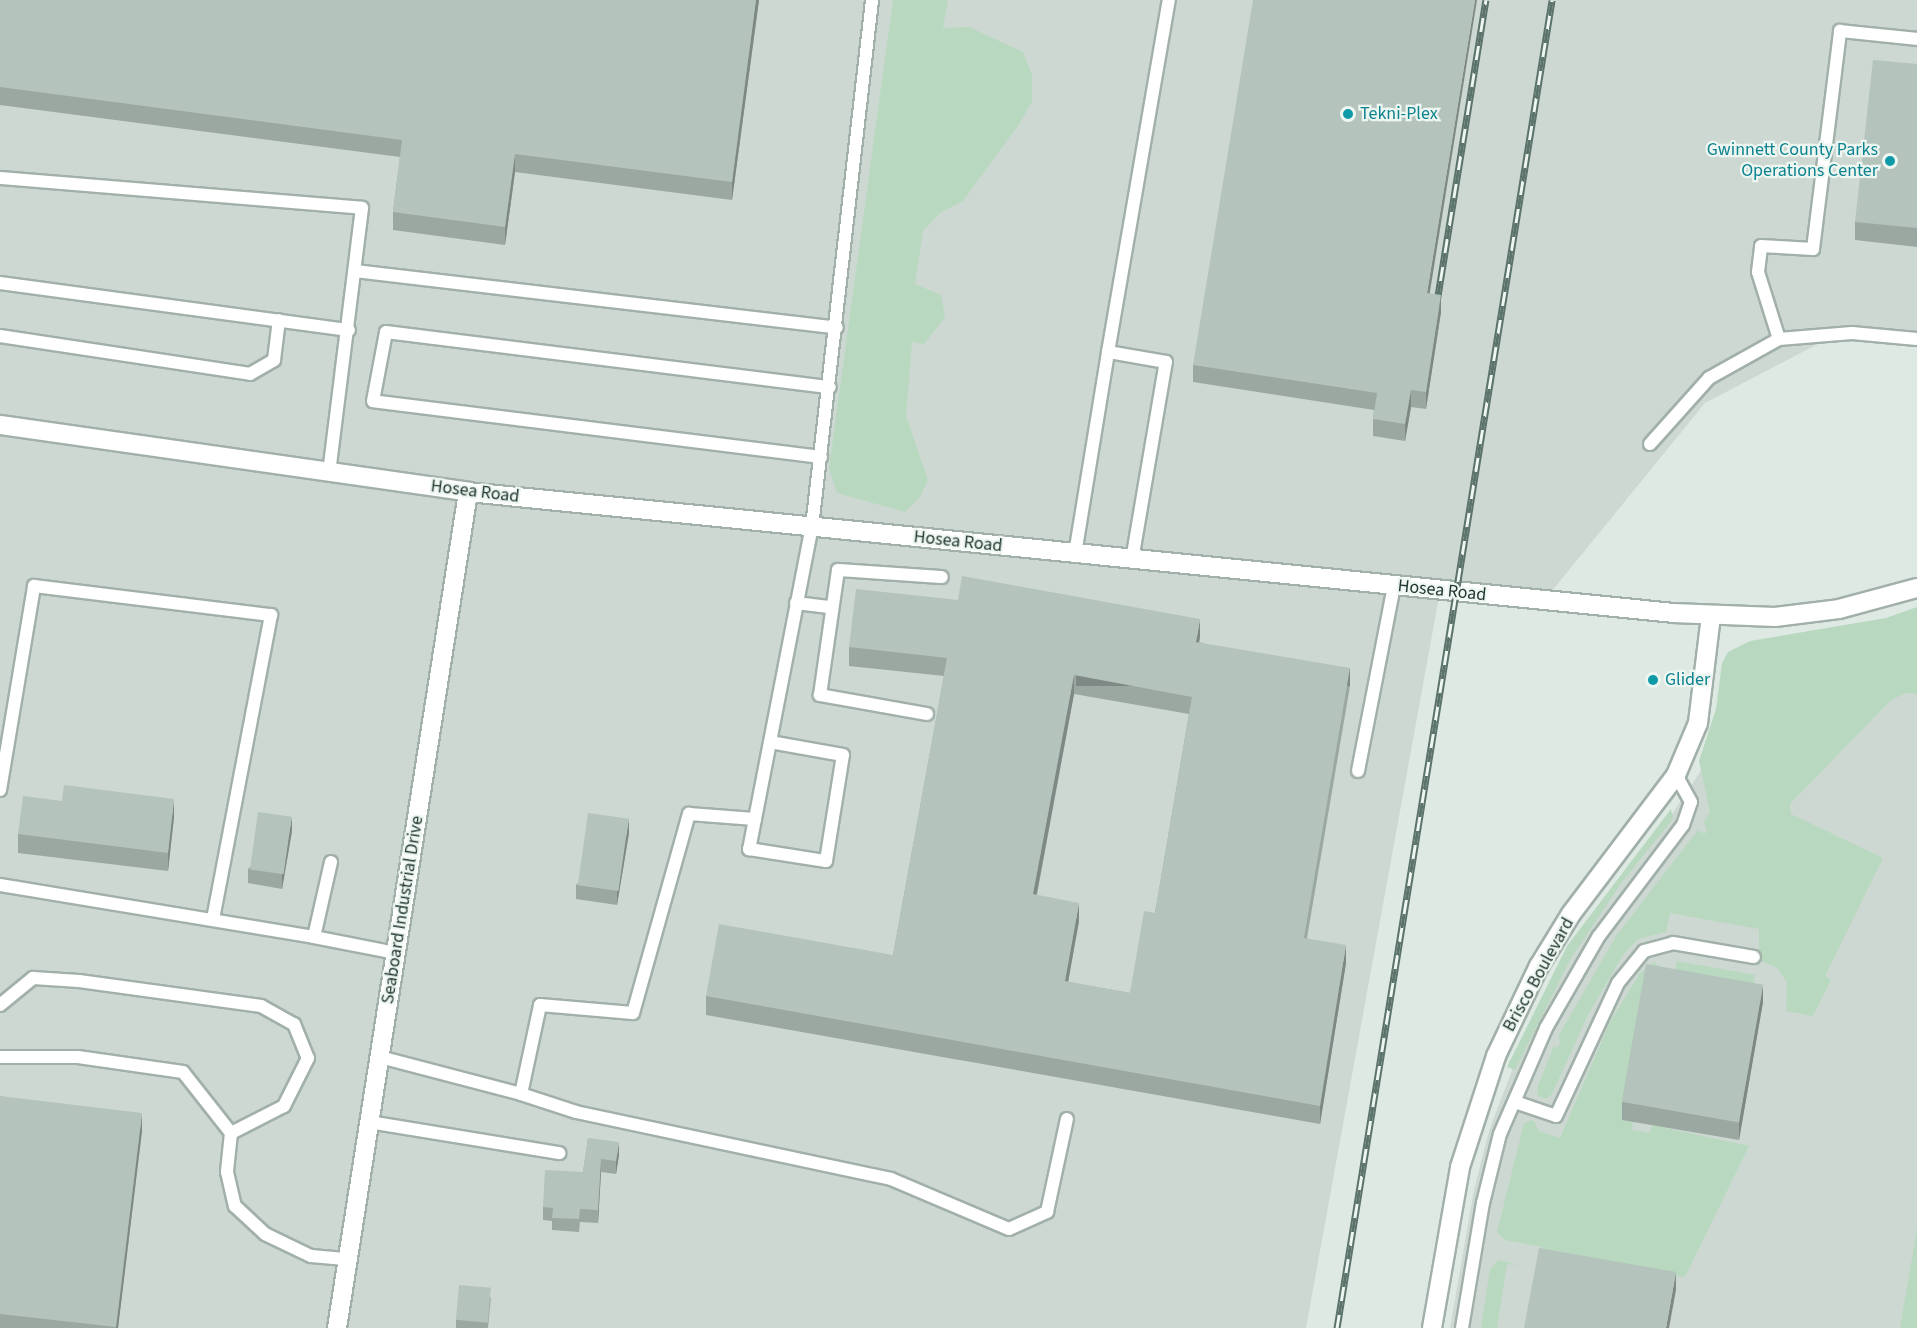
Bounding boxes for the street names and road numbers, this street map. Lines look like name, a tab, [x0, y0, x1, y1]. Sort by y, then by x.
street label: Hosea Road	[430, 476, 520, 508]
street label: Hosea Road	[913, 527, 1003, 557]
street label: Hosea Road	[1397, 576, 1487, 606]
street label: Seaboard Industrial Drive	[377, 814, 429, 1006]
street label: Brisco Boulevard	[1499, 914, 1579, 1036]

